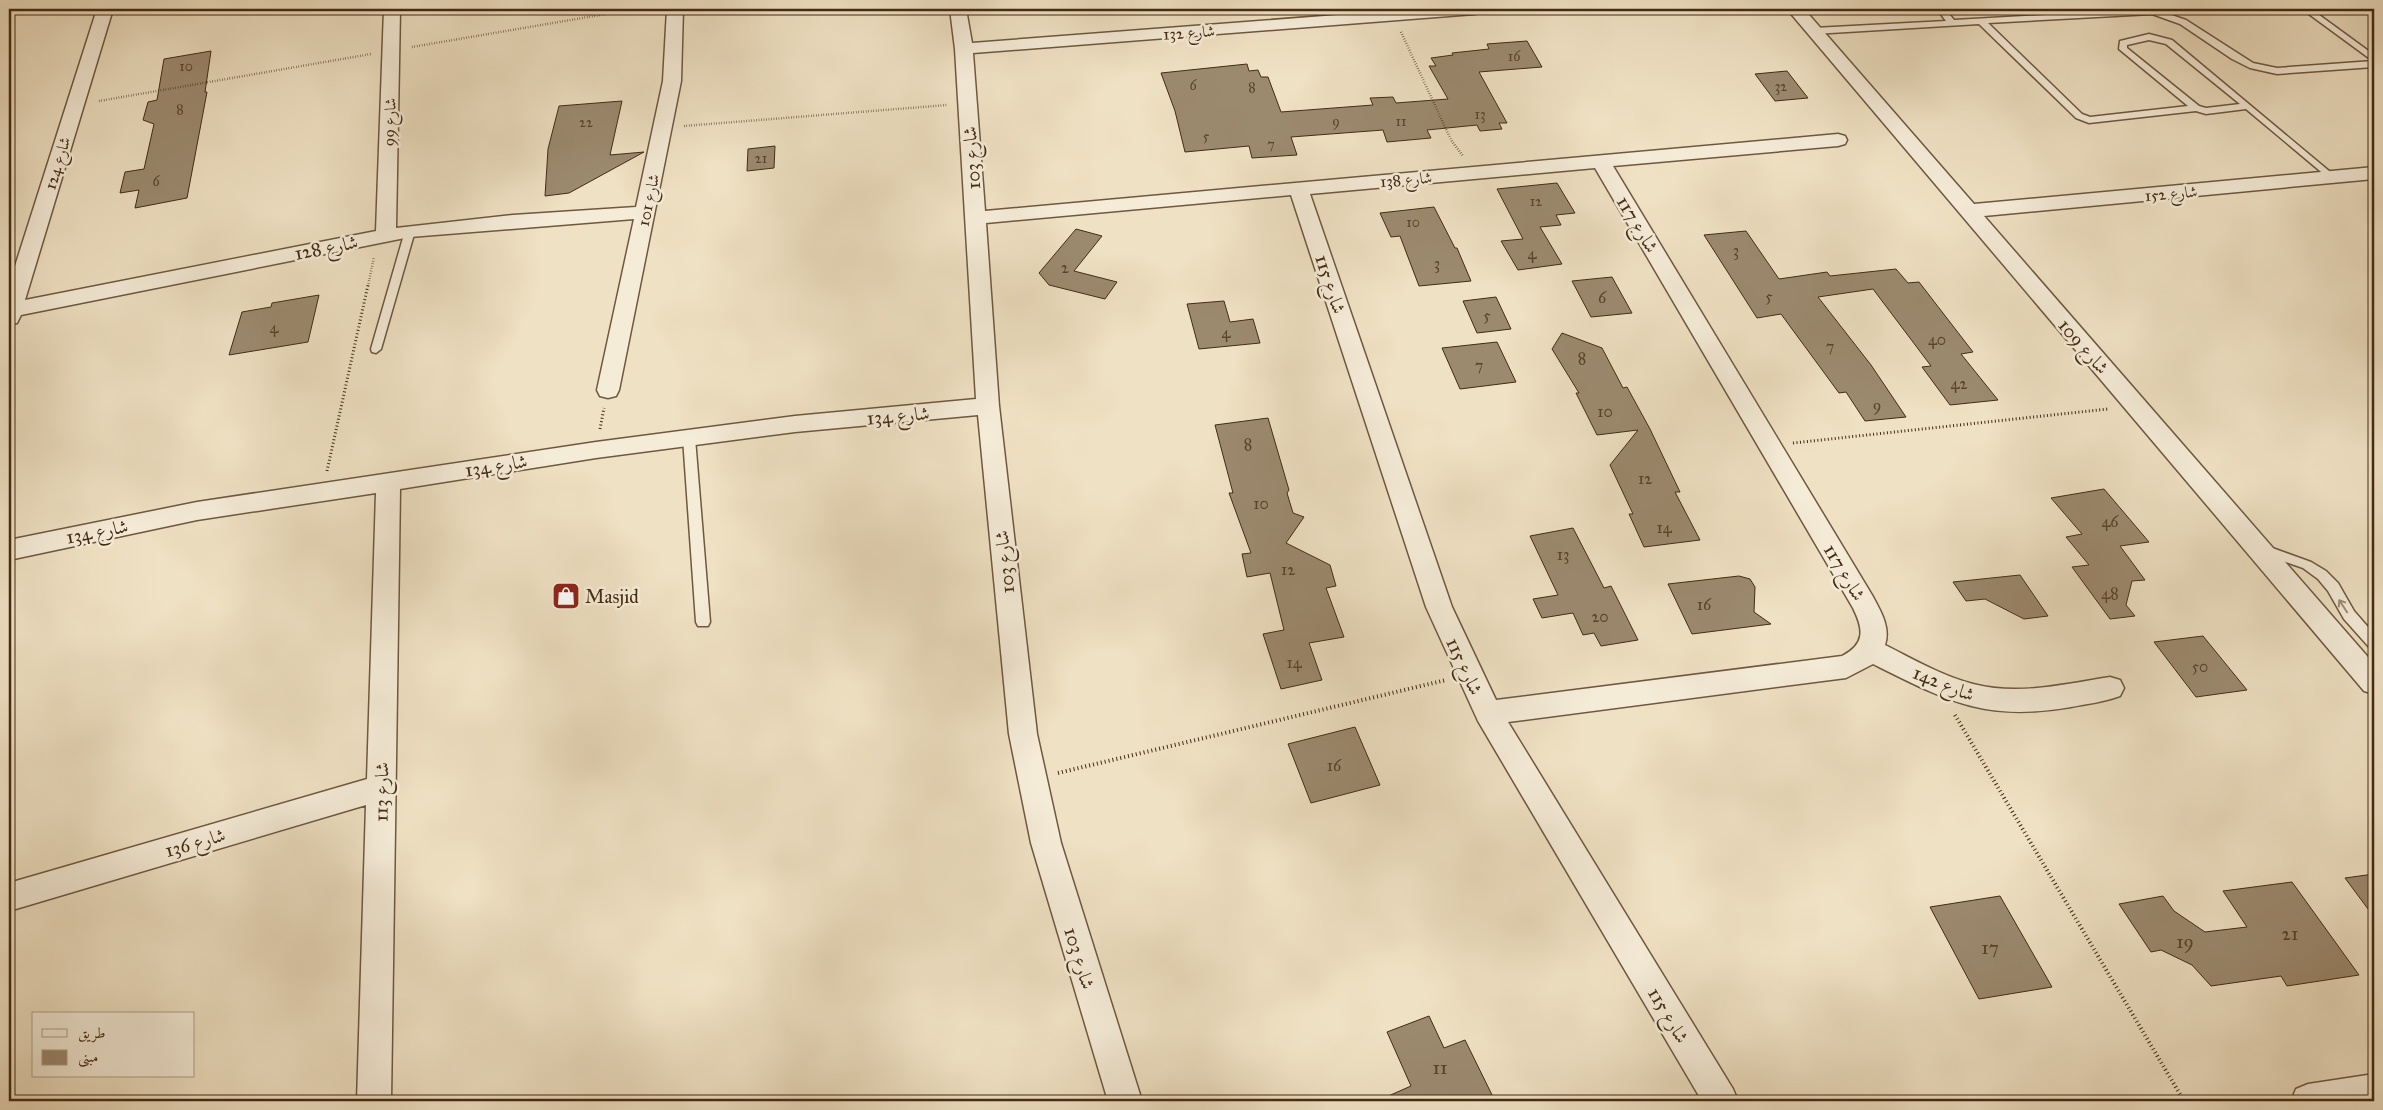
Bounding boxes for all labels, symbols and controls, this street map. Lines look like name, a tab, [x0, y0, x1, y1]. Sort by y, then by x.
street label: شارع 132	[1163, 21, 1216, 48]
house number: 16	[1508, 48, 1521, 65]
house number: 10	[179, 58, 193, 75]
house number: 6	[1189, 77, 1197, 94]
house number: 32	[1775, 78, 1787, 95]
house number: 8	[1248, 79, 1256, 96]
street label: شارع 99	[379, 97, 404, 147]
house number: 8	[176, 101, 184, 118]
house number: 13	[1474, 106, 1486, 123]
house number: 9	[1332, 113, 1340, 130]
house number: 11	[1395, 113, 1407, 130]
house number: 22	[579, 114, 593, 131]
street label: شارع 103	[958, 125, 989, 190]
house number: 5	[1203, 128, 1210, 145]
street label: شارع 124	[40, 134, 78, 193]
house number: 7	[1267, 136, 1275, 153]
house number: 21	[755, 150, 768, 167]
street label: شارع 138	[1379, 168, 1433, 195]
street label: شارع 101	[634, 172, 667, 229]
house number: 6	[152, 173, 160, 190]
street label: شارع 152	[2144, 182, 2199, 209]
street label: شارع 117	[1608, 192, 1663, 259]
house number: 12	[1530, 193, 1542, 210]
house number: 10	[1406, 214, 1420, 231]
street label: شارع 128	[292, 230, 360, 269]
house number: 3	[1733, 241, 1739, 260]
house number: 4	[1528, 244, 1538, 263]
street label: شارع 115	[1306, 252, 1351, 318]
house number: 3	[1434, 254, 1440, 273]
house number: 2	[1061, 258, 1069, 277]
house number: 5	[1765, 287, 1773, 306]
house number: 6	[1598, 288, 1607, 307]
house number: 5	[1483, 306, 1491, 325]
street label: شارع 109	[2050, 314, 2114, 381]
house number: 4	[270, 318, 280, 337]
house number: 4	[1222, 323, 1232, 342]
house number: 40	[1928, 330, 1946, 349]
house number: 7	[1826, 337, 1834, 356]
house number: 8	[1578, 349, 1586, 368]
house number: 7	[1475, 356, 1483, 375]
house number: 42	[1951, 374, 1968, 393]
house number: 9	[1873, 396, 1881, 415]
street label: شارع 134	[866, 401, 931, 434]
house number: 10	[1597, 402, 1613, 421]
house number: 8	[1244, 435, 1252, 454]
street label: شارع 134	[463, 449, 530, 486]
house number: 12	[1638, 469, 1652, 488]
house number: 10	[1253, 494, 1269, 513]
house number: 46	[2101, 512, 2119, 531]
street label: شارع 134	[64, 514, 131, 553]
house number: 14	[1656, 518, 1673, 537]
street label: شارع 103	[990, 529, 1023, 595]
street label: شارع 117	[1815, 540, 1870, 607]
house number: 13	[1557, 545, 1569, 564]
house number: 12	[1281, 560, 1295, 579]
shop icon: Masjid	[551, 581, 581, 611]
house number: 48	[2101, 584, 2119, 603]
place label: Masjid	[585, 585, 639, 608]
house number: 16	[1697, 595, 1712, 614]
one-way arrow	[2338, 599, 2348, 613]
house number: 20	[1591, 607, 1609, 626]
street label: شارع 115	[1438, 634, 1488, 700]
house number: 14	[1286, 653, 1303, 672]
house number: 50	[2192, 657, 2208, 676]
street label: شارع 142	[1908, 661, 1978, 710]
house number: 16	[1327, 756, 1342, 775]
street label: شارع 113	[369, 762, 398, 822]
street label: شارع 136	[162, 823, 229, 866]
house number: 21	[2282, 922, 2298, 945]
street label: شارع 103	[1055, 925, 1100, 993]
house number: 19	[2176, 930, 2194, 953]
house number: 17	[1981, 936, 1999, 959]
street label: شارع 115	[1640, 983, 1694, 1049]
legend	[32, 1012, 195, 1078]
text: طريق	[78, 1024, 105, 1043]
text: مبنى	[78, 1048, 98, 1068]
house number: 11	[1432, 1056, 1448, 1079]

